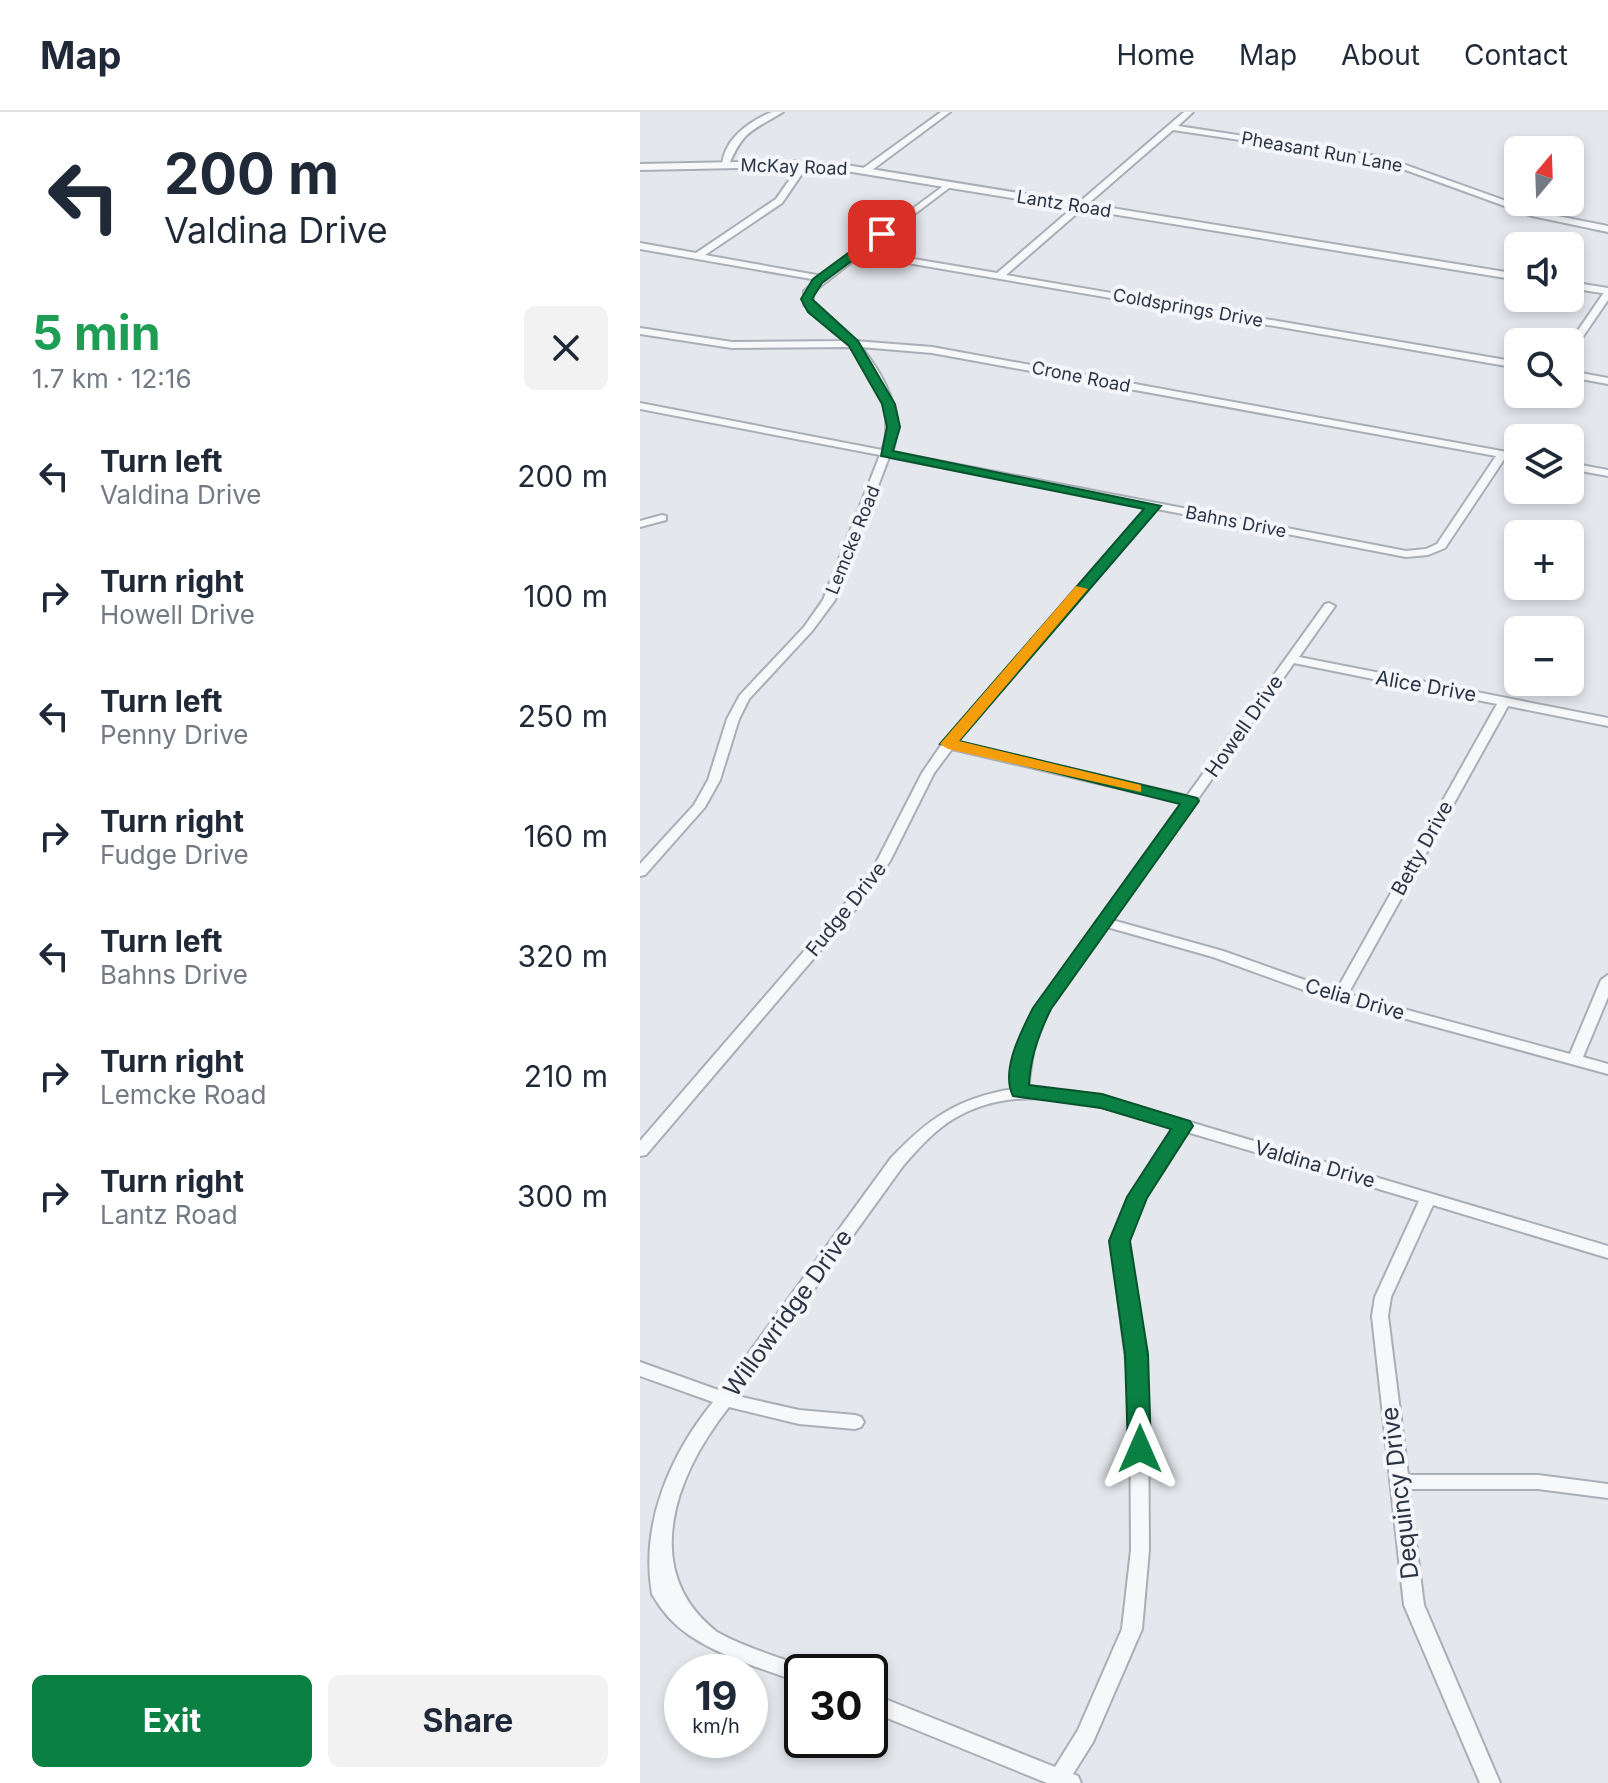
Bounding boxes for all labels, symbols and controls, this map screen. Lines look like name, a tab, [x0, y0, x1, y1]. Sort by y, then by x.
text: Map	[40, 32, 121, 78]
text: Home	[1116, 38, 1195, 72]
text: Map	[1239, 38, 1297, 72]
text: About	[1341, 38, 1420, 72]
text: Contact	[1464, 38, 1568, 72]
street label: Pheasant Run Lane	[1240, 127, 1404, 176]
north arrow	[1504, 136, 1584, 216]
map controls	[1504, 136, 1584, 696]
text: 200 m	[164, 140, 339, 208]
icon: left	[32, 144, 136, 248]
street label: McKay Road	[740, 154, 848, 179]
street label: Lantz Road	[1015, 186, 1113, 221]
pin	[848, 200, 916, 268]
text: Valdina Drive	[164, 208, 388, 252]
icon: arrive	[860, 212, 904, 256]
button: sound	[1504, 232, 1584, 312]
street label: Coldsprings Drive	[1111, 284, 1265, 331]
text: 5 min	[32, 303, 161, 362]
button: close	[524, 306, 608, 390]
button: search	[1504, 328, 1584, 408]
street label: Crone Road	[1030, 357, 1132, 396]
text: 1.7 km · 12:16	[32, 363, 192, 394]
button: layers	[1504, 424, 1584, 504]
text: Turn left	[100, 443, 222, 479]
icon: left	[32, 454, 76, 498]
text: 200 m	[517, 458, 608, 494]
text: Valdina Drive	[100, 479, 262, 510]
street label: Lemcke Road	[821, 482, 884, 597]
street label: Bahns Drive	[1184, 501, 1288, 542]
button: +	[1504, 520, 1584, 600]
text: Turn right	[100, 563, 244, 599]
icon: right	[32, 574, 76, 618]
text: 100 m	[523, 578, 608, 614]
text: Howell Drive	[100, 599, 255, 630]
button: −	[1504, 616, 1584, 696]
street label: Alice Drive	[1374, 665, 1478, 707]
street label: Howell Drive	[1200, 670, 1288, 782]
text: Turn left	[100, 683, 222, 719]
icon: left	[32, 694, 76, 738]
text: 250 m	[518, 698, 608, 734]
text: Penny Drive	[100, 719, 248, 750]
street label: Betty Drive	[1386, 797, 1458, 899]
text: Turn right	[100, 803, 244, 839]
icon: right	[32, 814, 76, 858]
text: 160 m	[524, 818, 608, 854]
text: Fudge Drive	[100, 839, 249, 870]
street label: Fudge Drive	[801, 857, 891, 961]
text: Turn left	[100, 923, 222, 959]
icon: left	[32, 934, 76, 978]
text: 320 m	[518, 938, 608, 974]
text: Bahns Drive	[100, 959, 248, 990]
street label: Celia Drive	[1302, 973, 1408, 1025]
text: Turn right	[100, 1043, 244, 1079]
icon: right	[32, 1054, 76, 1098]
text: 210 m	[524, 1058, 608, 1094]
text: Lemcke Road	[100, 1079, 266, 1110]
street label: Valdina Drive	[1252, 1135, 1378, 1193]
text: Turn right	[100, 1163, 244, 1199]
icon: right	[32, 1174, 76, 1218]
text: 300 m	[517, 1178, 608, 1214]
text: Lantz Road	[100, 1199, 238, 1230]
street label: Willowridge Drive	[717, 1223, 858, 1402]
street label: Dequincy Drive	[1375, 1405, 1424, 1581]
position arrow	[1098, 1407, 1182, 1491]
speed limit sign: 30	[784, 1654, 888, 1758]
text: 19	[694, 1671, 738, 1720]
button: Exit	[32, 1675, 312, 1767]
button: Share	[328, 1675, 608, 1767]
text: km/h	[692, 1714, 740, 1738]

